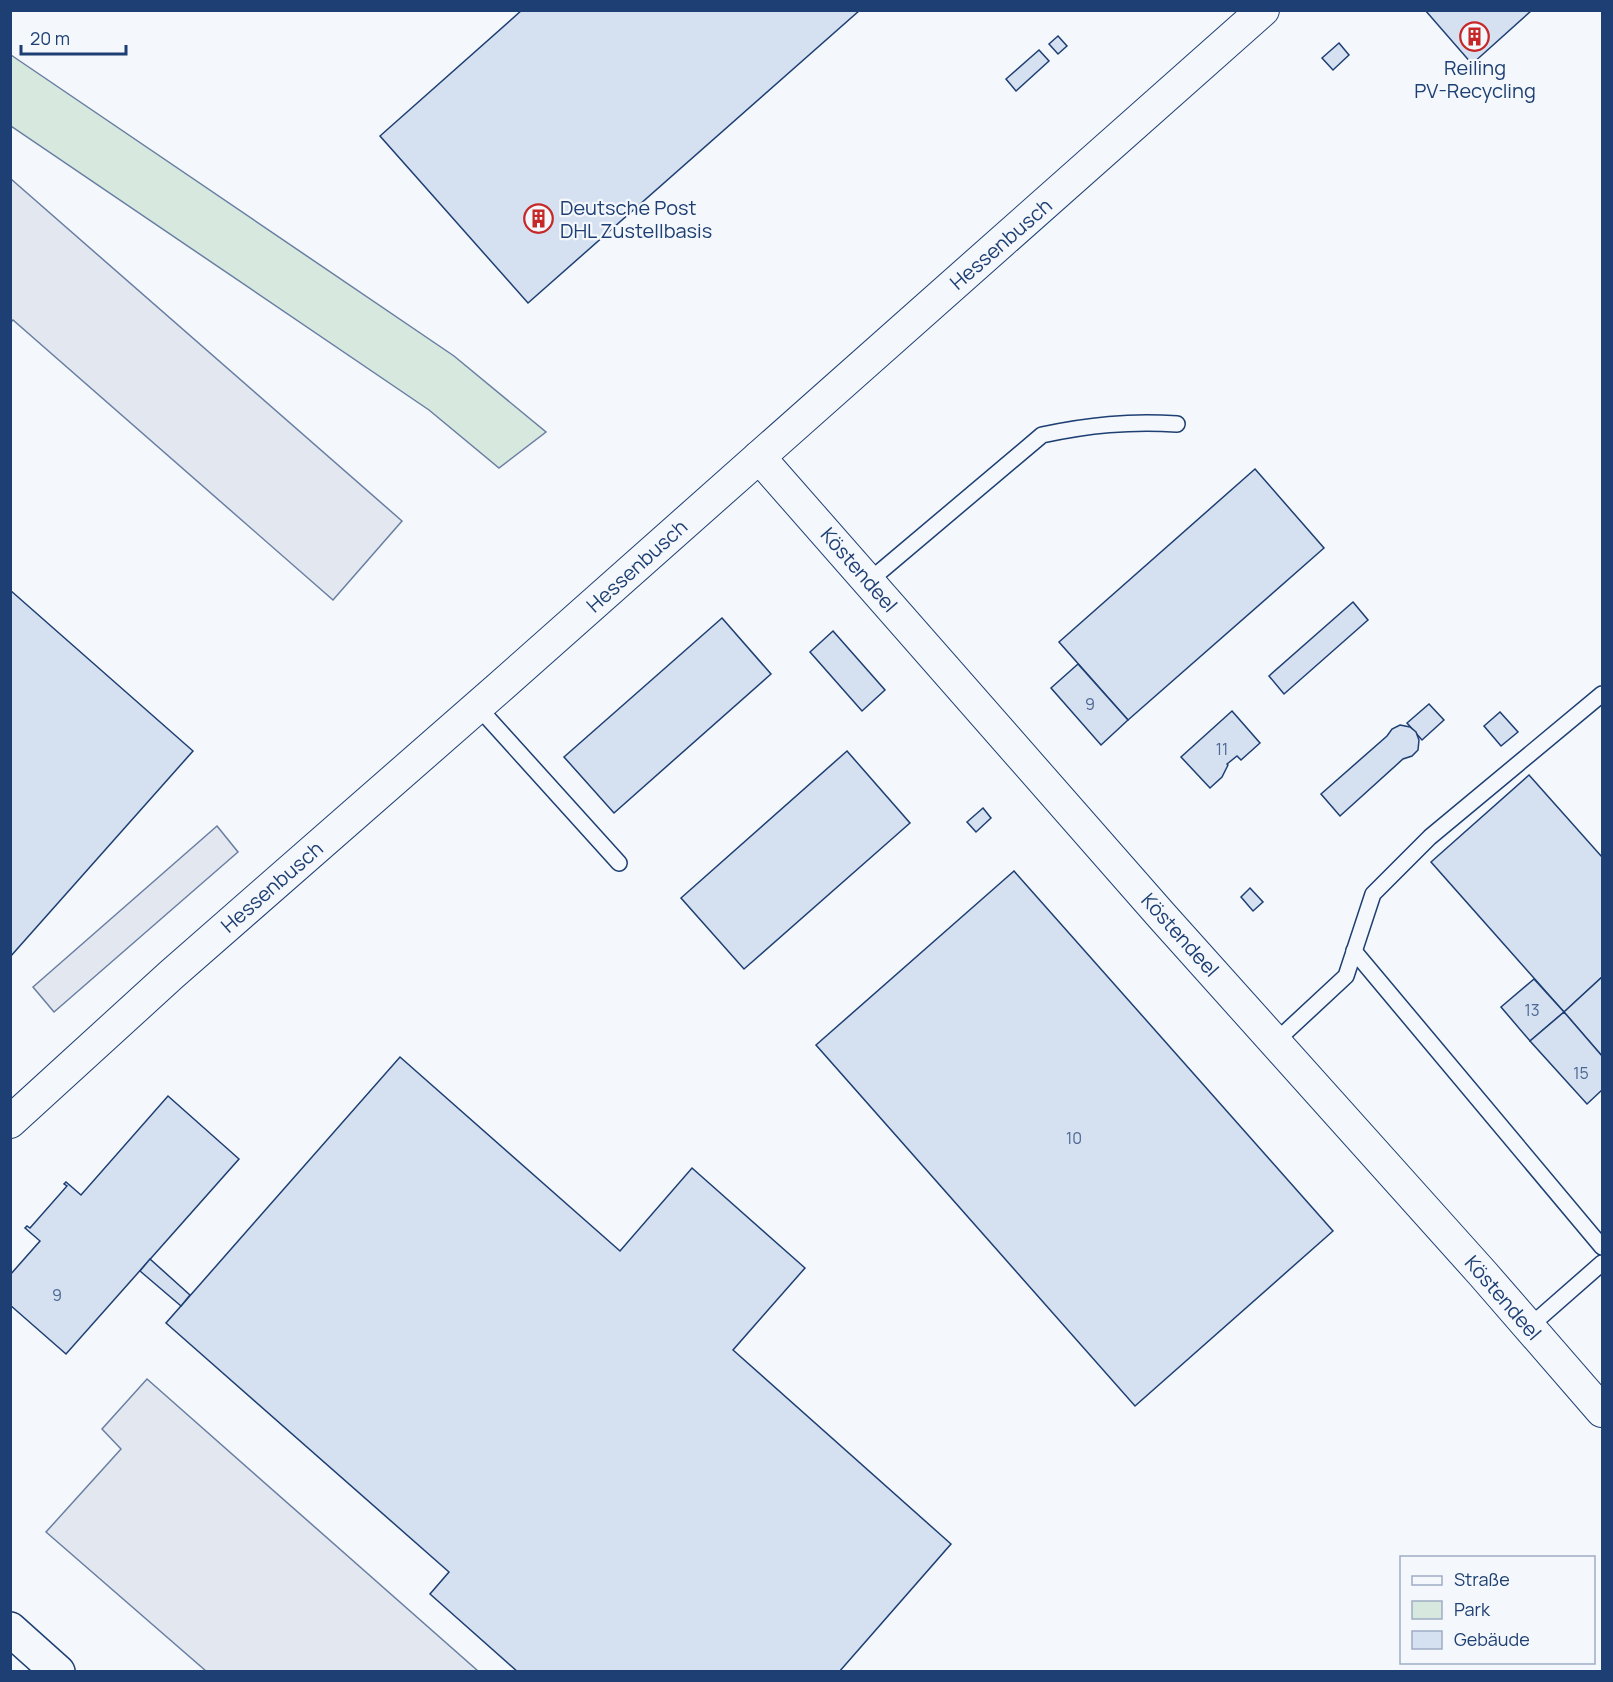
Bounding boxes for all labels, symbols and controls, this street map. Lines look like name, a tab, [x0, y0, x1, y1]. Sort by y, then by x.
scale bar	[21, 18, 126, 56]
building icon: Reiling PV-Recycling	[1459, 21, 1491, 53]
text: 20 m	[30, 26, 70, 50]
place label: Reiling PV-Recycling	[1414, 54, 1536, 104]
street label: Hessenbusch	[944, 192, 1057, 295]
place label: Deutsche Post DHL Zustellbasis	[560, 194, 712, 244]
building icon: Deutsche Post DHL Zustellbasis	[523, 203, 555, 235]
street label: Hessenbusch	[581, 513, 693, 618]
street label: Köstendeel	[815, 522, 904, 618]
house number: 9	[1085, 693, 1095, 715]
house number: 11	[1216, 738, 1228, 760]
street label: Hessenbusch	[215, 835, 328, 938]
street label: Köstendeel	[1136, 887, 1225, 982]
house number: 13	[1524, 999, 1540, 1021]
house number: 15	[1573, 1062, 1589, 1084]
house number: 10	[1066, 1127, 1082, 1149]
street label: Köstendeel	[1459, 1250, 1548, 1346]
house number: 9	[52, 1284, 62, 1306]
legend	[1400, 1556, 1595, 1664]
text: Straße	[1454, 1567, 1510, 1591]
text: Park	[1454, 1597, 1491, 1621]
text: Gebäude	[1454, 1627, 1530, 1651]

